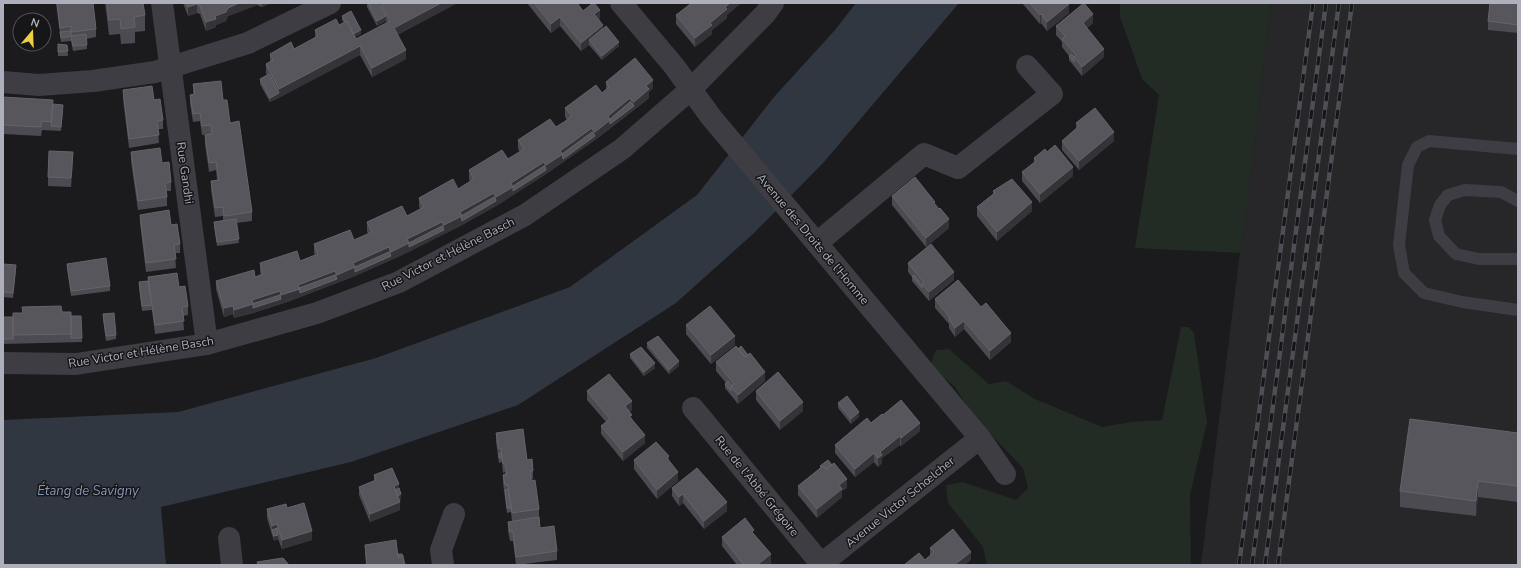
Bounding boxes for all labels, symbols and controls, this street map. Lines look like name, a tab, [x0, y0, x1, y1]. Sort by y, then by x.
north arrow	[12, 12, 52, 52]
text: N	[29, 15, 41, 31]
street label: Rue Gandhi	[173, 141, 197, 205]
street label: Avenue des Droits de l'Homme	[753, 170, 873, 308]
street label: Rue Victor et Hélène Basch	[379, 214, 517, 294]
street label: Rue Victor et Hélène Basch	[67, 333, 215, 371]
street label: Rue de l'Abbé Grégoire	[711, 432, 803, 540]
street label: Avenue Victor Schœlcher	[842, 453, 958, 551]
water label: Étang de Savigny	[37, 481, 140, 500]

